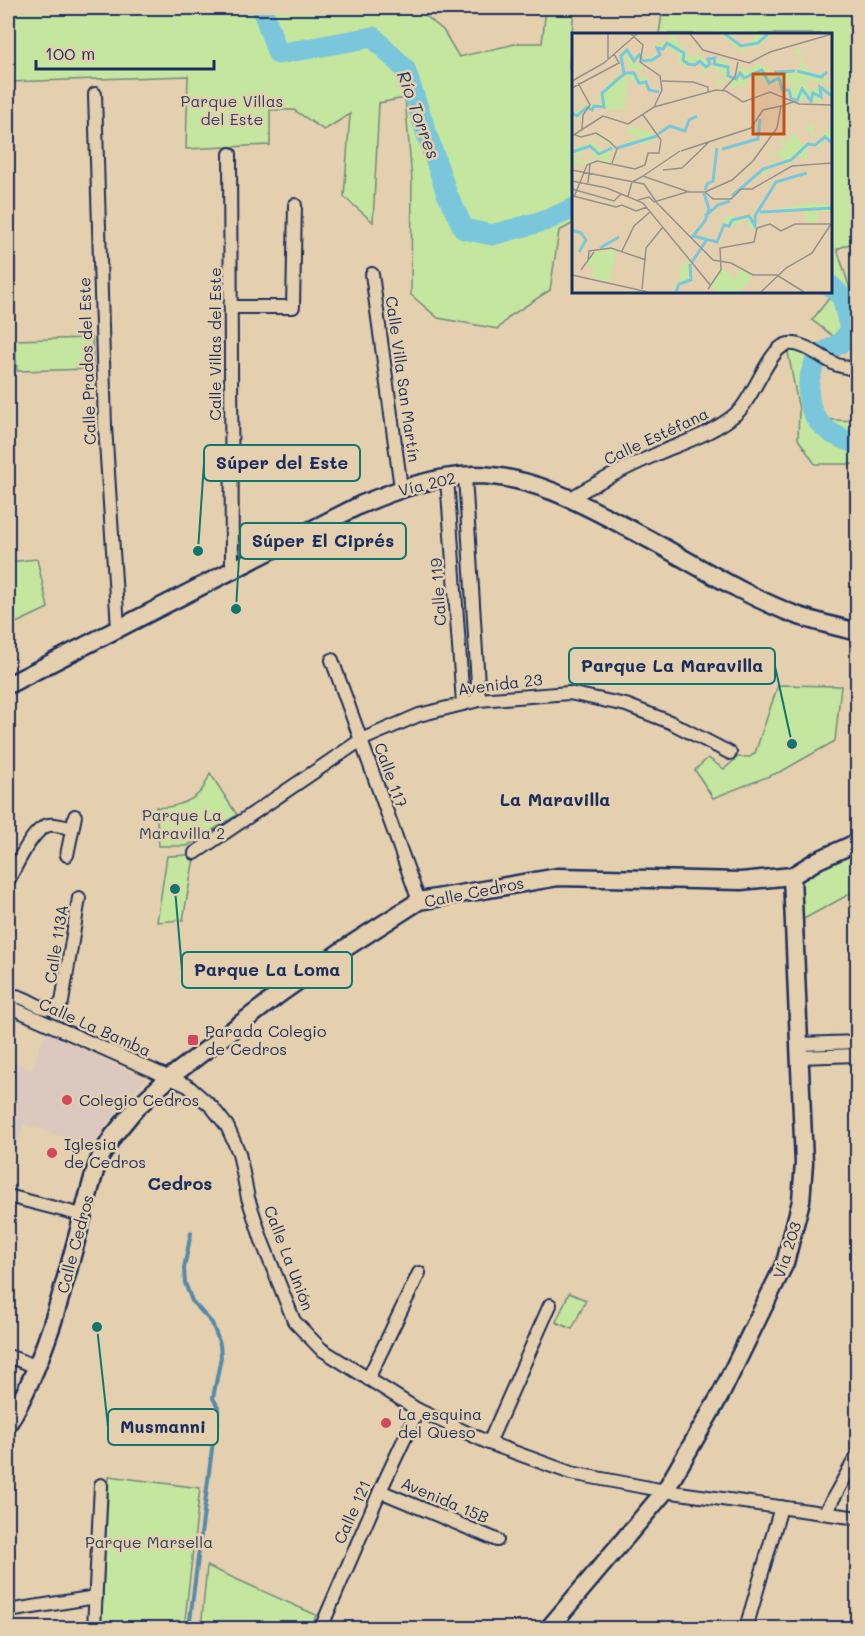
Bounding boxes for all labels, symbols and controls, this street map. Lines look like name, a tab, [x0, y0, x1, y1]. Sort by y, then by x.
scale bar	[36, 33, 214, 71]
inset map	[572, 33, 832, 292]
text: 100 m	[45, 41, 95, 65]
water label: Río Torres	[392, 67, 446, 162]
park label: Parque Villas del Este	[181, 90, 283, 129]
street label: Calle Villas del Este	[204, 267, 225, 421]
street label: Calle Prados del Este	[73, 277, 100, 445]
street label: Calle Villa San Martín	[381, 295, 426, 463]
street label: Calle Estéfana	[600, 402, 712, 469]
callout: Súper del Este	[204, 445, 360, 481]
text: Súper del Este	[216, 450, 348, 474]
street label: Vía 202	[396, 467, 458, 500]
callout: Súper El Ciprés	[240, 523, 406, 559]
text: Súper El Ciprés	[252, 528, 394, 552]
street label: Calle 119	[425, 557, 450, 627]
callout: Parque La Maravilla	[569, 648, 775, 684]
text: Parque La Maravilla	[581, 653, 763, 677]
street label: Avenida 23	[456, 668, 543, 699]
street label: Calle 117	[370, 739, 413, 810]
district label: La Maravilla	[500, 787, 610, 811]
park label: Parque La Maravilla 2	[139, 804, 225, 843]
street label: Calle Cedros	[422, 872, 526, 911]
street label: Calle 113A	[39, 903, 72, 985]
callout: Parque La Loma	[182, 952, 352, 988]
text: Parque La Loma	[194, 957, 340, 981]
street label: Calle La Bamba	[36, 992, 155, 1061]
place label: Parada Colegio de Cedros	[205, 1020, 326, 1059]
marker: Parada Colegio de Cedros	[186, 1033, 200, 1047]
place label: Colegio Cedros	[79, 1089, 199, 1110]
marker: Colegio Cedros	[60, 1093, 74, 1107]
place label: Iglesia de Cedros	[64, 1133, 146, 1172]
marker: Iglesia de Cedros	[45, 1146, 59, 1160]
district label: Cedros	[148, 1171, 212, 1195]
street label: Calle Cedros	[51, 1192, 98, 1295]
street label: Calle La Unión	[260, 1202, 319, 1313]
street label: Vía 203	[767, 1219, 806, 1281]
place label: La esquina del Queso	[398, 1403, 482, 1442]
callout: Musmanni	[108, 1409, 218, 1445]
text: Musmanni	[120, 1414, 206, 1438]
marker: La esquina del Queso	[379, 1416, 393, 1430]
street label: Avenida 15B	[398, 1472, 492, 1527]
street label: Calle 121	[328, 1477, 375, 1547]
park label: Parque Marsella	[85, 1531, 213, 1552]

